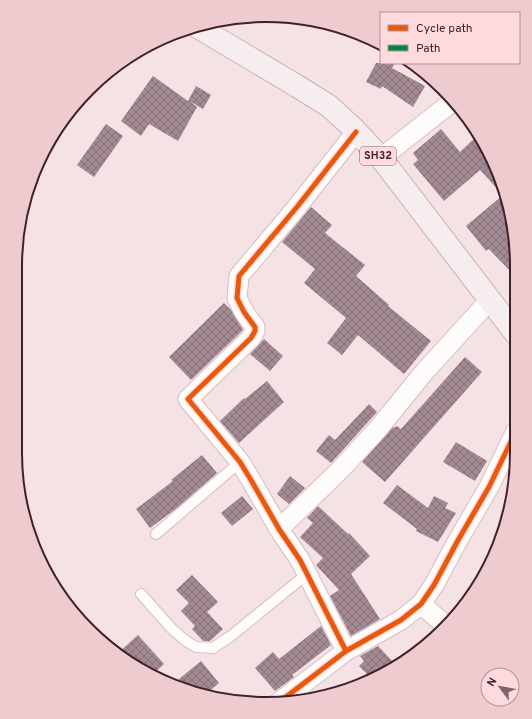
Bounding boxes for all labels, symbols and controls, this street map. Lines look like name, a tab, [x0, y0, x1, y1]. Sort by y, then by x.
legend	[380, 12, 520, 64]
text: Cycle path	[416, 21, 473, 37]
text: Path	[416, 41, 441, 57]
road number: SH32	[360, 147, 396, 165]
north arrow	[480, 667, 520, 707]
text: N	[484, 675, 500, 689]

